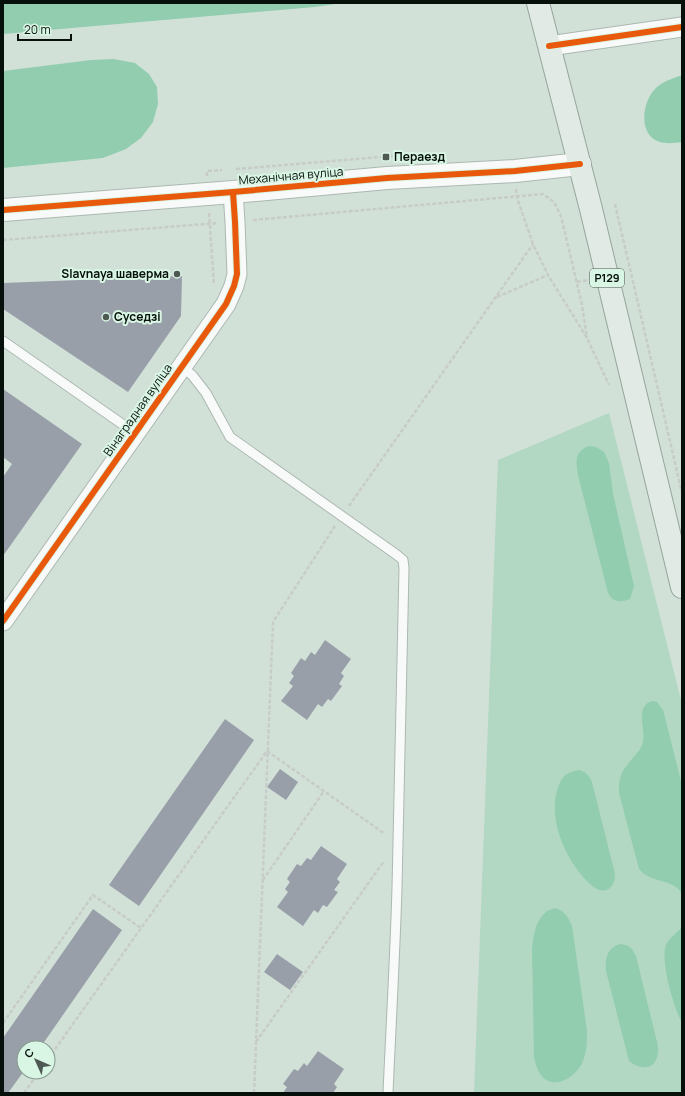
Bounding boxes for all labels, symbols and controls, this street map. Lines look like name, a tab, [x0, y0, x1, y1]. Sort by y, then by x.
scale bar	[18, 16, 71, 42]
text: 20 m	[24, 21, 51, 38]
place label: Пераезд	[394, 148, 445, 165]
marker: Пераезд	[381, 152, 391, 162]
street label: Механічная вуліца	[238, 162, 344, 189]
place label: Slavnaya шаверма	[61, 265, 169, 282]
marker: Slavnaya шаверма	[172, 269, 182, 279]
road number: Р129	[590, 269, 624, 287]
place label: Суседзі	[114, 308, 161, 325]
marker: Суседзі	[101, 312, 111, 322]
street label: Вінаградная вуліца	[99, 360, 176, 459]
north arrow	[16, 1040, 56, 1080]
text: С	[20, 1044, 37, 1061]

